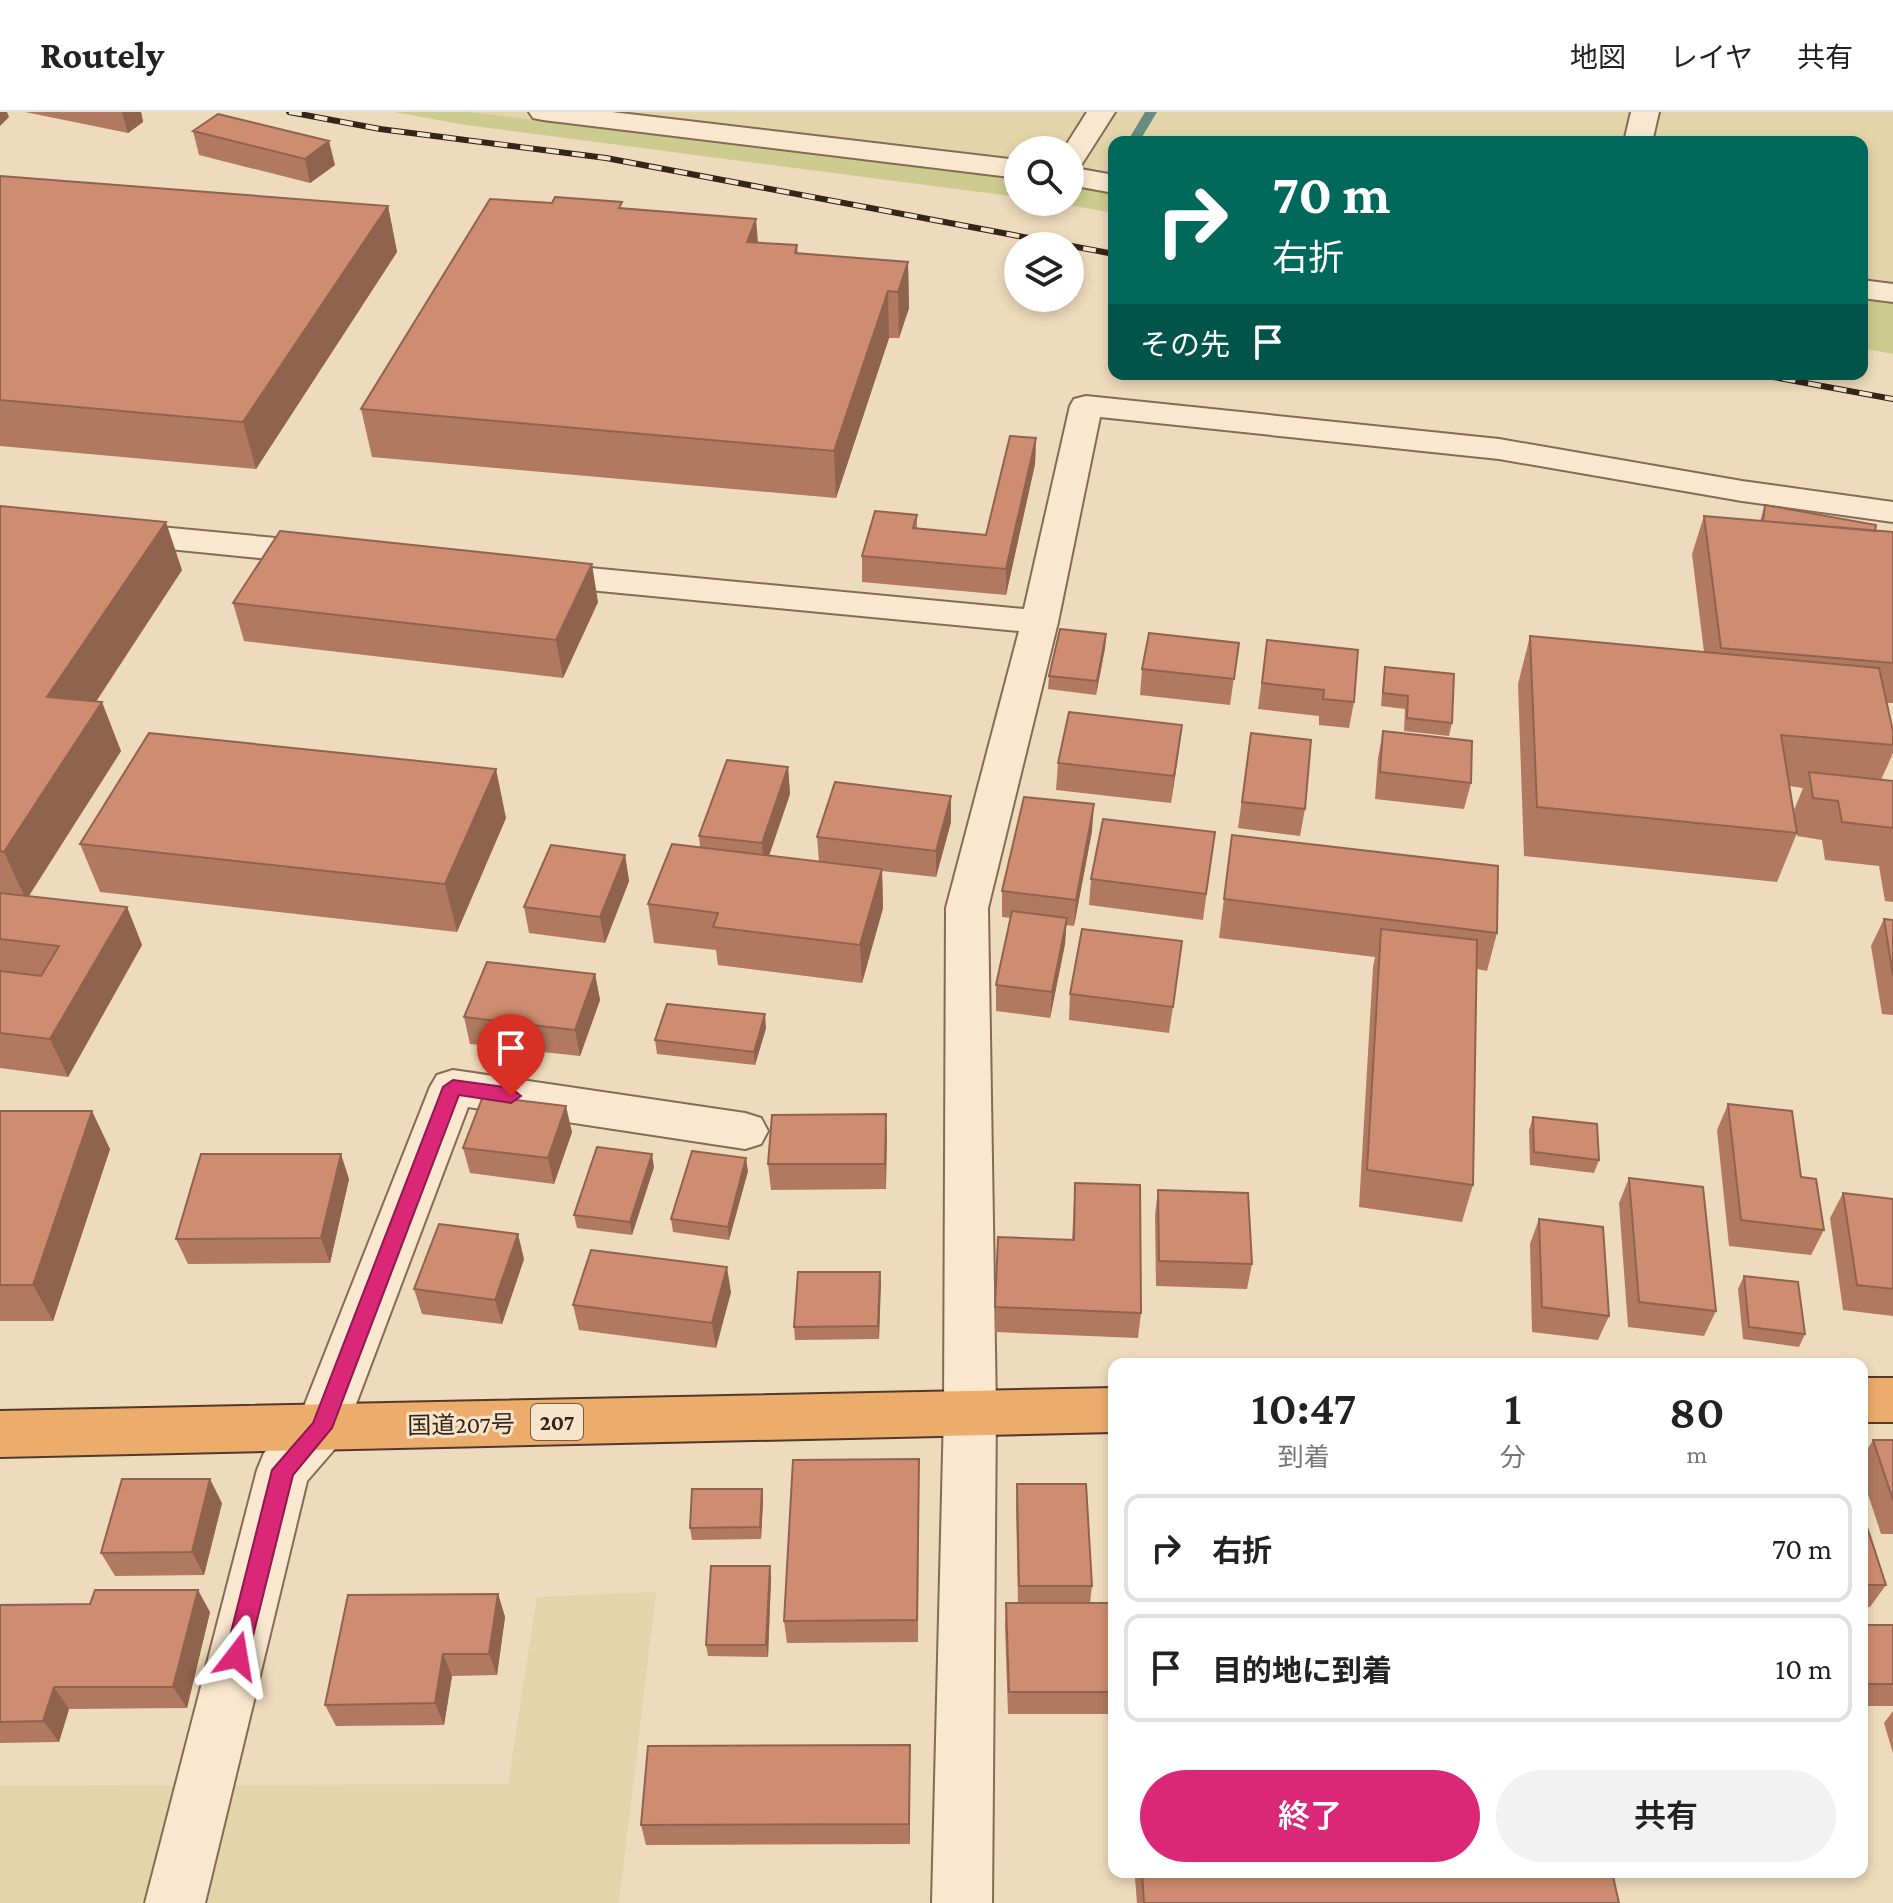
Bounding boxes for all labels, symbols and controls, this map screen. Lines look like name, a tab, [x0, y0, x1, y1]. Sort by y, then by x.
text: Routely	[40, 34, 164, 76]
text: 地図	[1570, 42, 1626, 73]
text: レイヤ	[1670, 42, 1753, 73]
text: 共有	[1797, 42, 1853, 73]
map controls	[1004, 136, 1084, 312]
button: search	[1004, 136, 1084, 216]
text: 70 m	[1272, 163, 1391, 225]
icon: right	[1140, 168, 1244, 272]
button: layers	[1004, 232, 1084, 312]
text: 右折	[1272, 238, 1344, 278]
icon: arrive	[1246, 320, 1290, 364]
text: その先	[1140, 328, 1230, 361]
pin	[477, 1014, 545, 1096]
icon: arrive	[489, 1026, 533, 1070]
text: 10:47	[1251, 1381, 1356, 1434]
text: 1	[1504, 1381, 1521, 1434]
text: 80	[1669, 1385, 1725, 1438]
road number: 207	[531, 1404, 583, 1440]
street label: 国道207号	[407, 1410, 515, 1439]
text: m	[1686, 1440, 1707, 1469]
text: 到着	[1278, 1443, 1330, 1472]
text: 分	[1500, 1443, 1526, 1472]
icon: right	[1144, 1526, 1188, 1570]
text: 70 m	[1772, 1532, 1832, 1565]
text: 右折	[1212, 1534, 1272, 1567]
position arrow	[195, 1614, 279, 1698]
icon: arrive	[1144, 1646, 1188, 1690]
text: 10 m	[1775, 1652, 1832, 1685]
text: 目的地に到着	[1212, 1654, 1392, 1687]
button: 終了	[1140, 1770, 1480, 1862]
button: 共有	[1496, 1770, 1836, 1862]

